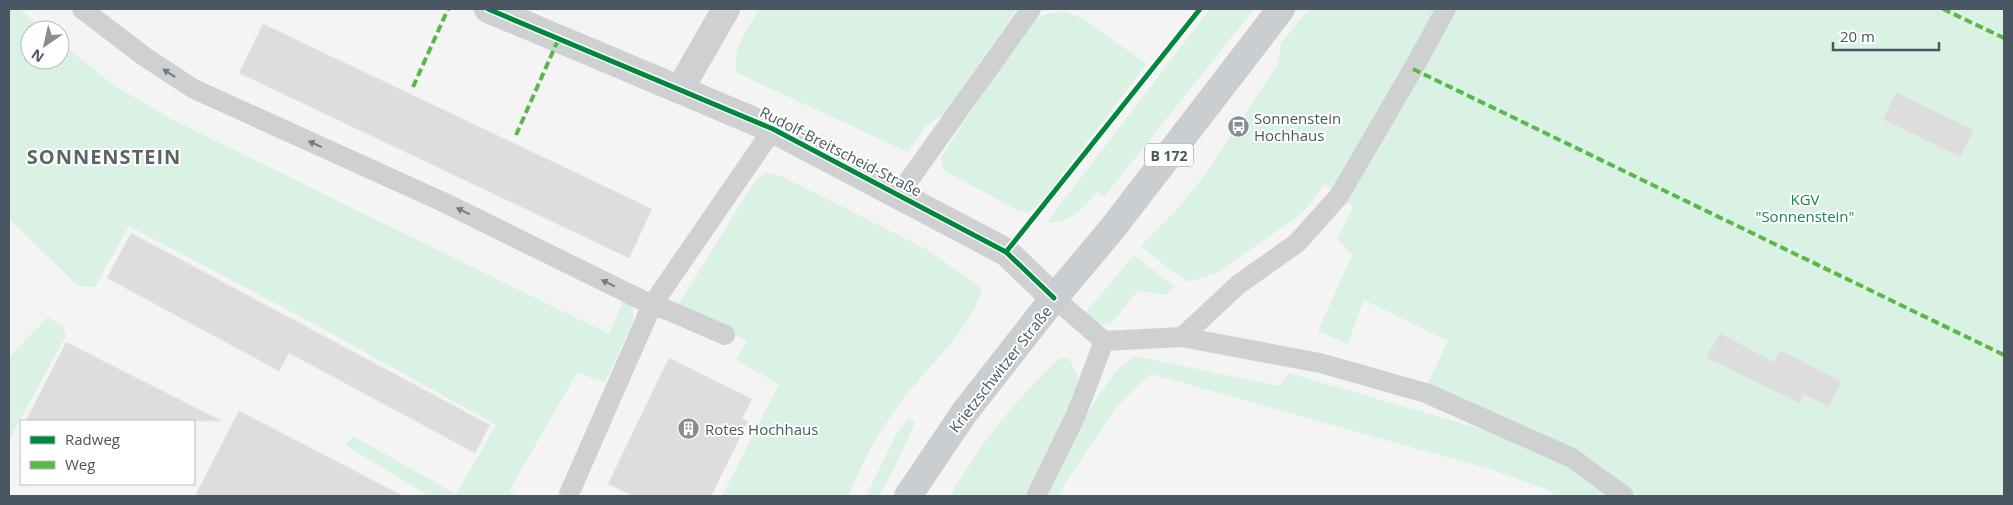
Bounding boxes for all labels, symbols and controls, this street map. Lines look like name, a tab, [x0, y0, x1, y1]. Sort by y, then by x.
north arrow	[20, 20, 70, 70]
scale bar	[1833, 20, 1939, 52]
text: 20 m	[1840, 26, 1875, 46]
text: N	[27, 45, 47, 67]
one-way arrow	[162, 68, 176, 78]
street label: Rudolf-Breitscheid-Straße	[757, 101, 925, 201]
place label: Sonnenstein Hochhaus	[1254, 108, 1341, 145]
bus stop icon: Sonnenstein Hochhaus	[1226, 115, 1250, 139]
one-way arrow	[308, 139, 322, 147]
district label: SONNENSTEIN	[27, 143, 181, 170]
road number: B 172	[1145, 144, 1193, 166]
park label: KGV "Sonnenstein"	[1755, 189, 1855, 226]
one-way arrow	[456, 207, 470, 215]
one-way arrow	[601, 279, 616, 287]
street label: Krietzschwitzer Straße	[944, 302, 1056, 436]
building icon: Rotes Hochhaus	[677, 417, 701, 441]
place label: Rotes Hochhaus	[705, 419, 818, 439]
legend	[20, 420, 195, 485]
text: Radweg	[65, 429, 120, 449]
text: Weg	[65, 454, 95, 474]

